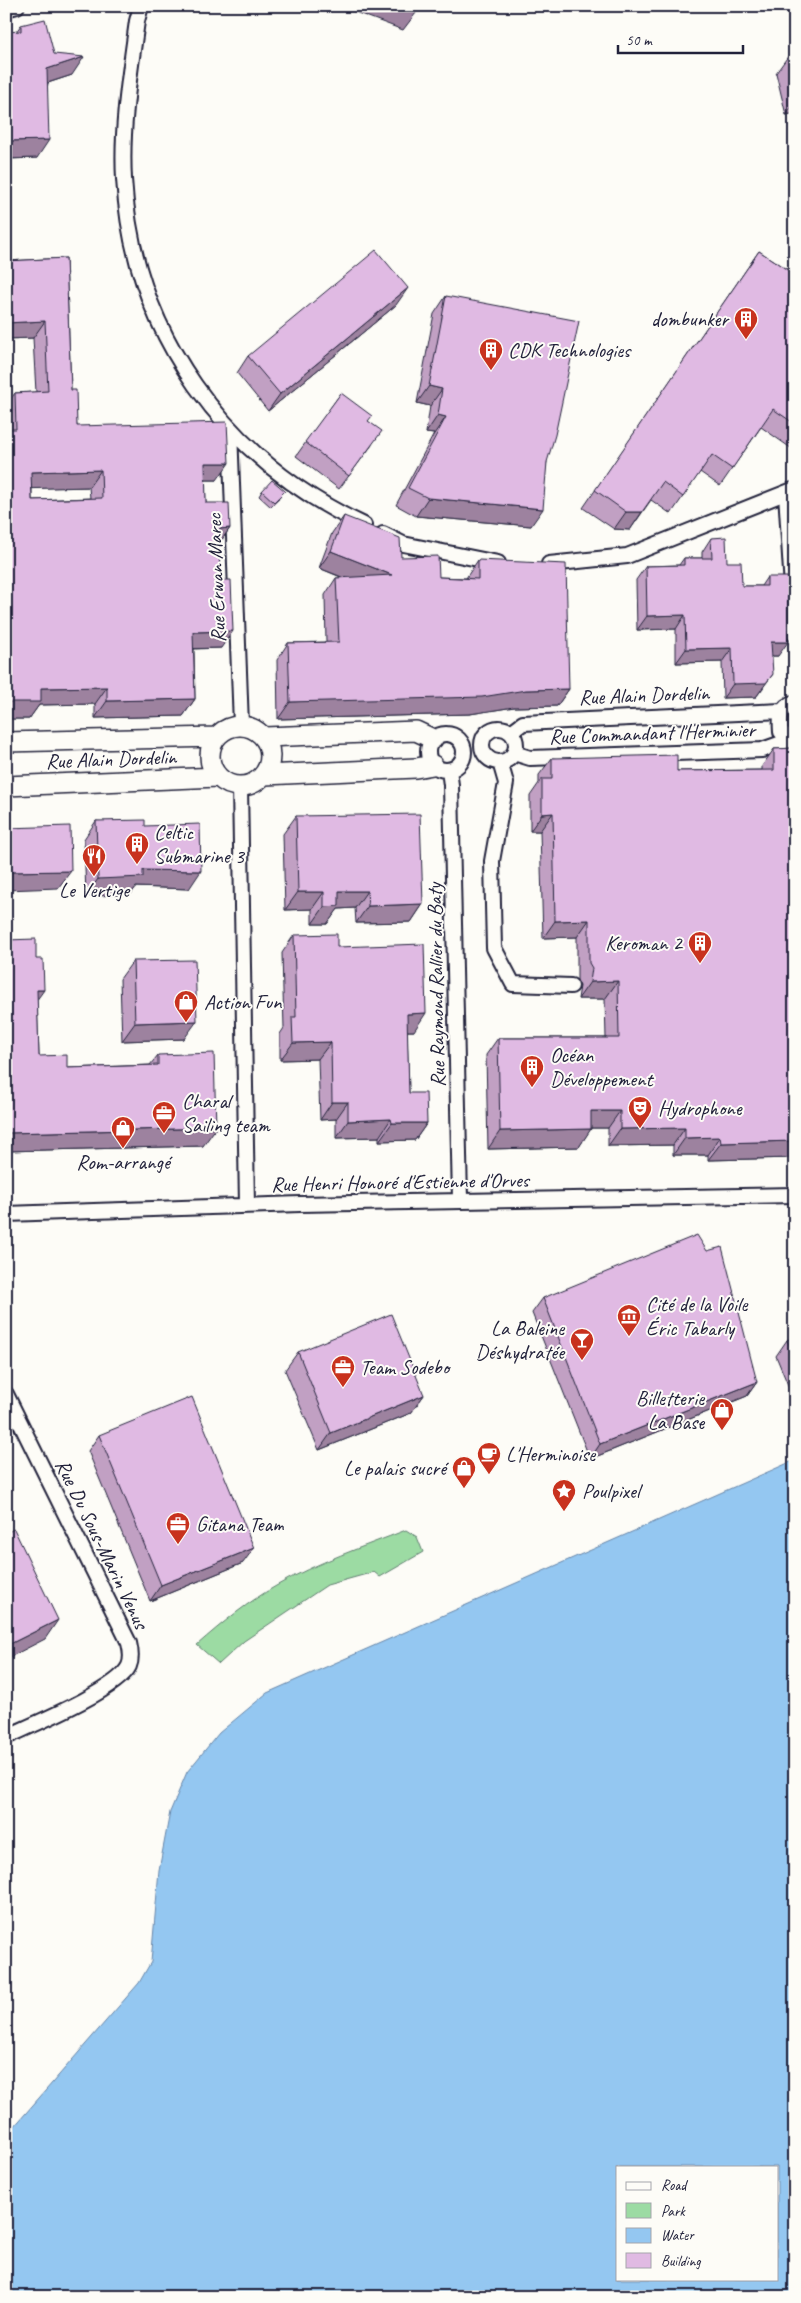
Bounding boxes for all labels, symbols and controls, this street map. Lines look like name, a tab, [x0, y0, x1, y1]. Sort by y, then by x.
scale bar	[618, 22, 744, 54]
text: 50 m	[626, 31, 653, 50]
place label: dombunker	[651, 306, 729, 332]
building icon: dombunker	[733, 306, 759, 340]
building icon: CDK Technologies	[478, 337, 504, 371]
place label: CDK Technologies	[508, 337, 632, 363]
street label: Rue Erwan Marec	[201, 511, 231, 643]
street label: Rue Alain Dordelin	[578, 680, 711, 710]
street label: Rue Commandant l'Herminier	[549, 716, 758, 750]
street label: Rue Alain Dordelin	[45, 744, 178, 774]
place label: Celtic Submarine 3	[154, 819, 246, 869]
building icon: Celtic Submarine 3	[124, 831, 150, 865]
restaurant icon: Le Vertige	[81, 843, 107, 877]
place label: Le Vertige	[59, 877, 131, 903]
street label: Rue Raymond Rallier du Baty	[421, 881, 451, 1087]
place label: Keroman 2	[605, 930, 684, 956]
building icon: Keroman 2	[687, 930, 713, 964]
shop icon: Action Fun	[173, 989, 199, 1023]
place label: Action Fun	[204, 989, 282, 1015]
place label: Océan Développement	[550, 1042, 655, 1092]
building icon: Océan Développement	[519, 1054, 545, 1088]
place label: Charal Sailing team	[182, 1088, 271, 1138]
theatre icon: Hydrophone	[627, 1095, 653, 1129]
place label: Hydrophone	[658, 1095, 743, 1121]
office icon: Charal Sailing team	[151, 1100, 177, 1134]
shop icon: Rom-arrangé	[110, 1115, 136, 1149]
place label: Rom-arrangé	[76, 1149, 173, 1175]
street label: Rue Henri Honoré d'Estienne d'Orves	[271, 1167, 531, 1197]
place label: Cité de la Voile Éric Tabarly	[646, 1291, 748, 1341]
museum icon: Cité de la Voile Éric Tabarly	[616, 1303, 642, 1337]
place label: La Baleine Déshydratée	[476, 1315, 566, 1365]
bar icon: La Baleine Déshydratée	[569, 1327, 595, 1361]
office icon: Team Sodebo	[330, 1354, 356, 1388]
place label: Team Sodebo	[360, 1354, 452, 1380]
place label: Billetterie La Base	[636, 1385, 705, 1435]
shop icon: Billetterie La Base	[709, 1397, 735, 1431]
cafe icon: L'Herminoise	[476, 1441, 502, 1475]
place label: L'Herminoise	[506, 1441, 596, 1467]
street label: Rue Du Sous-Marin Venus	[50, 1455, 155, 1635]
place label: Le palais sucré	[344, 1455, 449, 1481]
shop icon: Le palais sucré	[451, 1455, 477, 1489]
place icon: Poulpixel	[551, 1478, 577, 1512]
place label: Poulpixel	[582, 1478, 643, 1504]
office icon: Gitana Team	[165, 1511, 191, 1545]
place label: Gitana Team	[196, 1511, 285, 1537]
legend	[616, 2166, 778, 2280]
text: Road	[661, 2176, 688, 2195]
text: Park	[661, 2202, 686, 2221]
text: Water	[661, 2226, 695, 2245]
text: Building	[661, 2252, 701, 2271]

